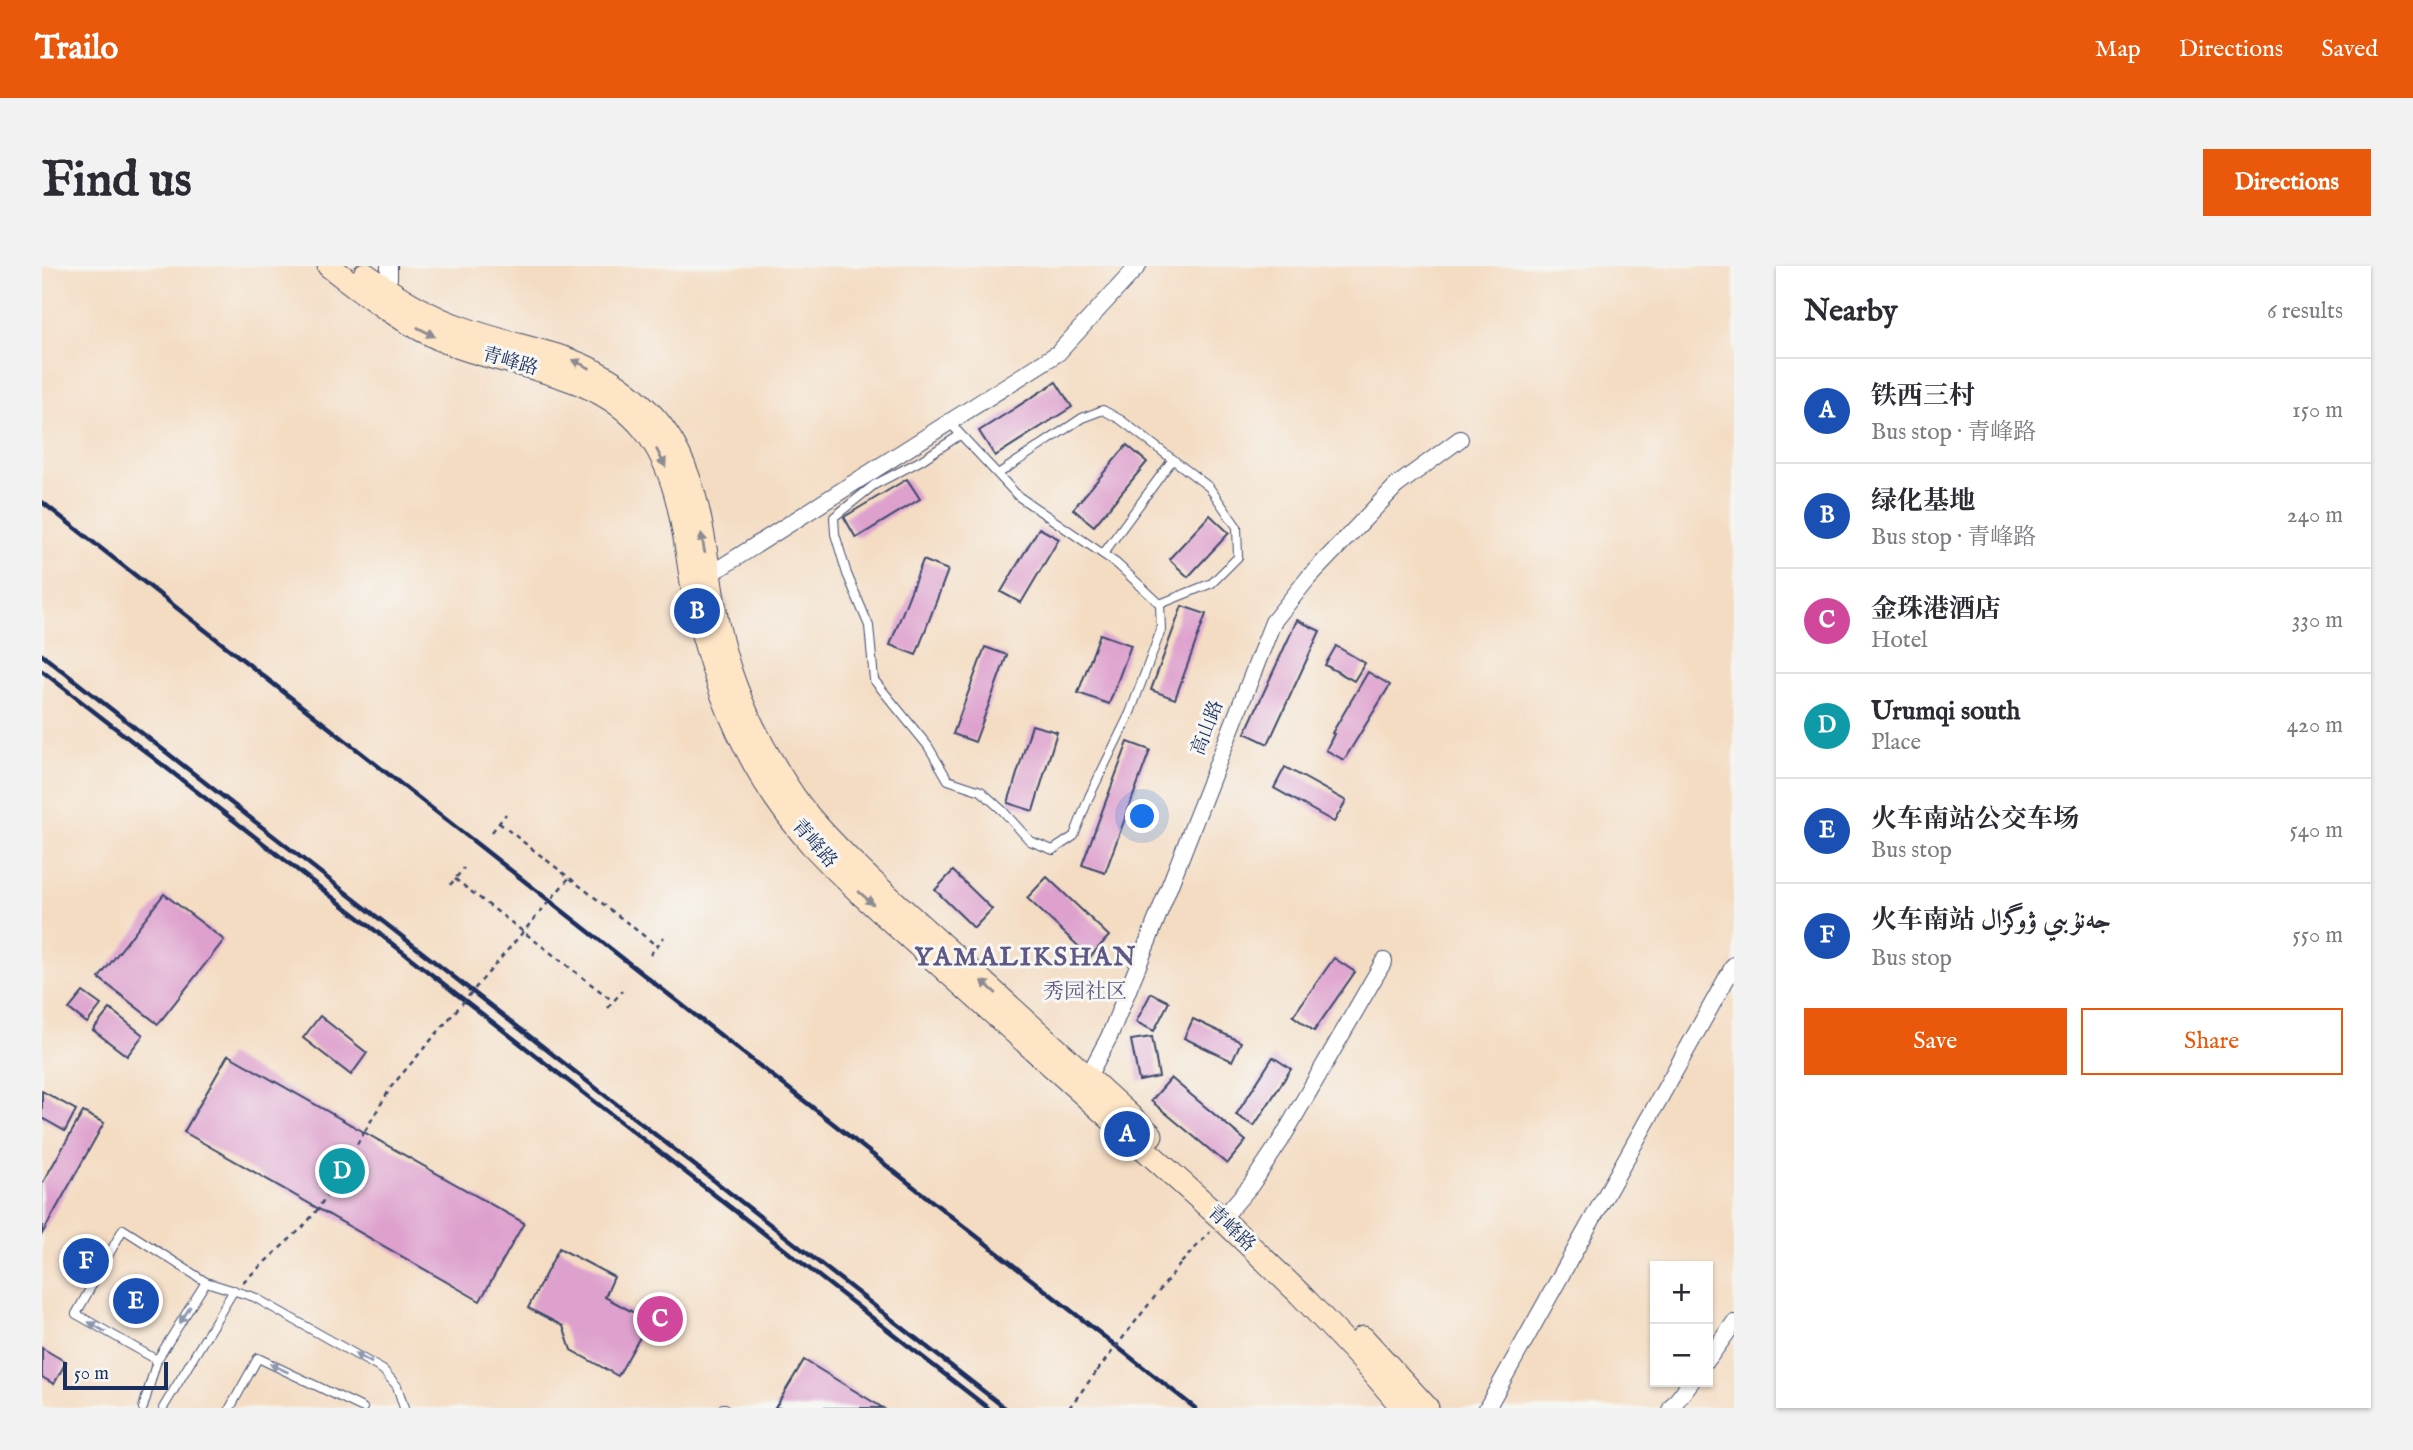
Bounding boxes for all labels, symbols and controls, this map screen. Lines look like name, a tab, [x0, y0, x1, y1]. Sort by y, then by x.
text: Trailo	[35, 28, 118, 70]
text: Map	[2095, 34, 2141, 65]
text: Directions	[2179, 34, 2283, 65]
text: Saved	[2321, 34, 2378, 65]
button: Directions	[2203, 149, 2371, 216]
text: Find us	[42, 151, 192, 213]
text: Nearby	[1804, 293, 1897, 331]
text: 6 results	[2267, 297, 2343, 326]
one-way arrow	[416, 325, 436, 337]
street label: 青峰路	[479, 343, 541, 381]
one-way arrow	[571, 359, 592, 370]
text: 铁西三村	[1871, 380, 1975, 413]
text: A	[1819, 396, 1835, 425]
text: 150 m	[2292, 396, 2343, 425]
text: Bus stop · 青峰路	[1871, 418, 2036, 447]
one-way arrow	[656, 448, 667, 468]
text: 绿化基地	[1871, 485, 1975, 518]
text: B	[1819, 501, 1835, 530]
text: 240 m	[2287, 501, 2343, 530]
text: Bus stop · 青峰路	[1871, 523, 2036, 552]
one-way arrow	[697, 532, 708, 554]
pin: B	[674, 585, 720, 637]
text: 金珠港酒店	[1871, 593, 2001, 626]
text: C	[1819, 606, 1835, 635]
text: 330 m	[2292, 606, 2343, 635]
text: Hotel	[1871, 626, 1928, 655]
text: Urumqi south	[1871, 695, 2020, 728]
street label: 高山路	[1187, 697, 1229, 759]
text: D	[1818, 711, 1836, 740]
text: 420 m	[2287, 711, 2343, 740]
text: Place	[1871, 728, 1921, 757]
your location	[1125, 799, 1159, 833]
text: 火车南站公交车场	[1871, 803, 2079, 836]
street label: 青峰路	[786, 815, 842, 873]
text: E	[1819, 816, 1835, 845]
text: 540 m	[2289, 816, 2343, 845]
text: Bus stop	[1871, 836, 1952, 865]
one-way arrow	[857, 890, 875, 906]
text: 火车南站 جەنۇبىي ۋوگزال	[1871, 904, 2111, 937]
text: F	[1820, 921, 1834, 950]
text: 550 m	[2292, 921, 2343, 950]
district label: YAMALIKSHAN	[915, 941, 1137, 974]
text: Bus stop	[1871, 944, 1952, 973]
one-way arrow	[980, 979, 998, 995]
district label: 秀园社区	[1043, 979, 1127, 1006]
button: Save	[1804, 1008, 2067, 1075]
button: Share	[2081, 1008, 2343, 1075]
pin: A	[1104, 1108, 1150, 1160]
pin: D	[319, 1145, 365, 1197]
street label: 青峰路	[1202, 1201, 1260, 1257]
pin: F	[63, 1235, 109, 1287]
map controls	[1650, 1261, 1713, 1387]
button: +	[1650, 1261, 1713, 1324]
pin: E	[113, 1275, 159, 1327]
pin: C	[637, 1293, 683, 1345]
one-way arrow	[179, 1305, 192, 1324]
one-way arrow	[88, 1320, 107, 1333]
button: −	[1650, 1324, 1713, 1387]
one-way arrow	[353, 1352, 372, 1364]
scale bar	[63, 1359, 168, 1391]
text: 50 m	[74, 1362, 109, 1386]
one-way arrow	[269, 1363, 289, 1374]

